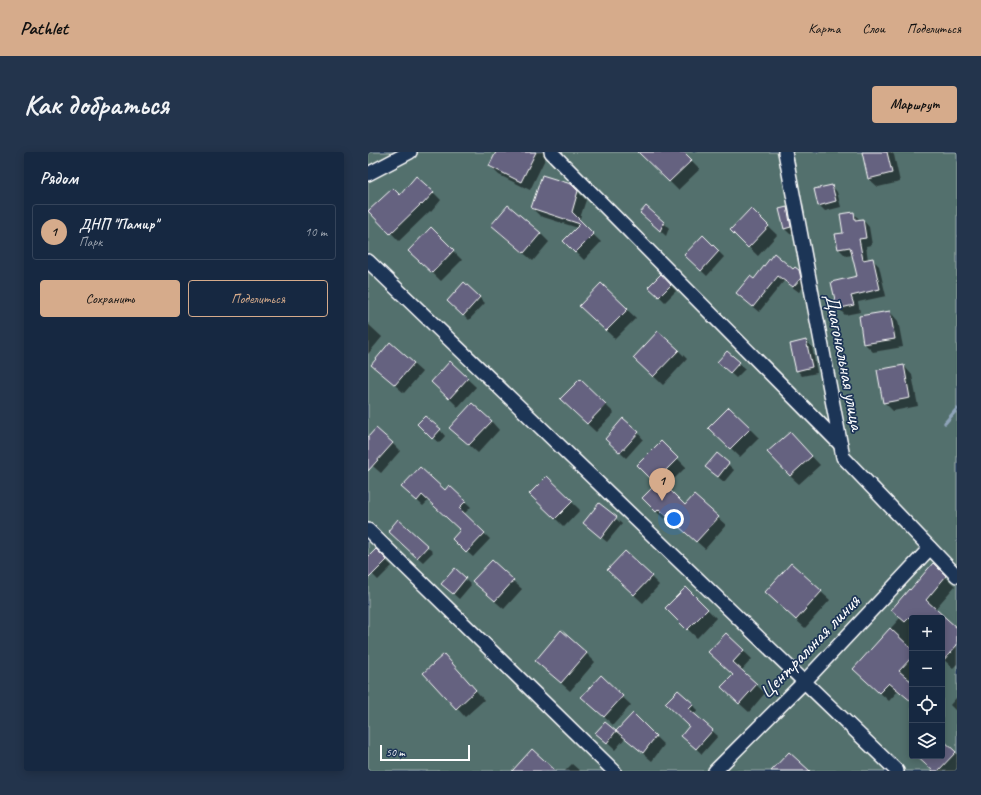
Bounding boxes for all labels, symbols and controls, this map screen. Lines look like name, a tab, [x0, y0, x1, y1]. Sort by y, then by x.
text: Pathlet	[20, 16, 68, 40]
text: Карта	[808, 20, 840, 37]
text: Слои	[862, 20, 885, 37]
text: Поделиться	[907, 20, 961, 37]
button: Маршрут	[872, 86, 957, 123]
text: Как добраться	[24, 87, 169, 122]
text: Рядом	[40, 168, 78, 189]
text: ДНП "Памир"	[79, 215, 158, 234]
text: 1	[51, 224, 57, 240]
text: 10 m	[305, 224, 327, 240]
text: Парк	[79, 234, 102, 250]
button: Сохранить	[40, 280, 180, 317]
button: Поделиться	[188, 280, 328, 317]
street label: Диагональная улица	[819, 292, 870, 434]
pin: 1	[649, 468, 675, 501]
your location	[664, 509, 684, 529]
street label: Центральная линия	[753, 589, 866, 704]
map controls	[909, 615, 945, 759]
button: +	[909, 615, 945, 651]
button: −	[909, 651, 945, 687]
button: locate	[909, 687, 945, 723]
button: layers	[909, 723, 945, 759]
scale bar	[380, 743, 470, 762]
text: 50 m	[386, 745, 405, 759]

